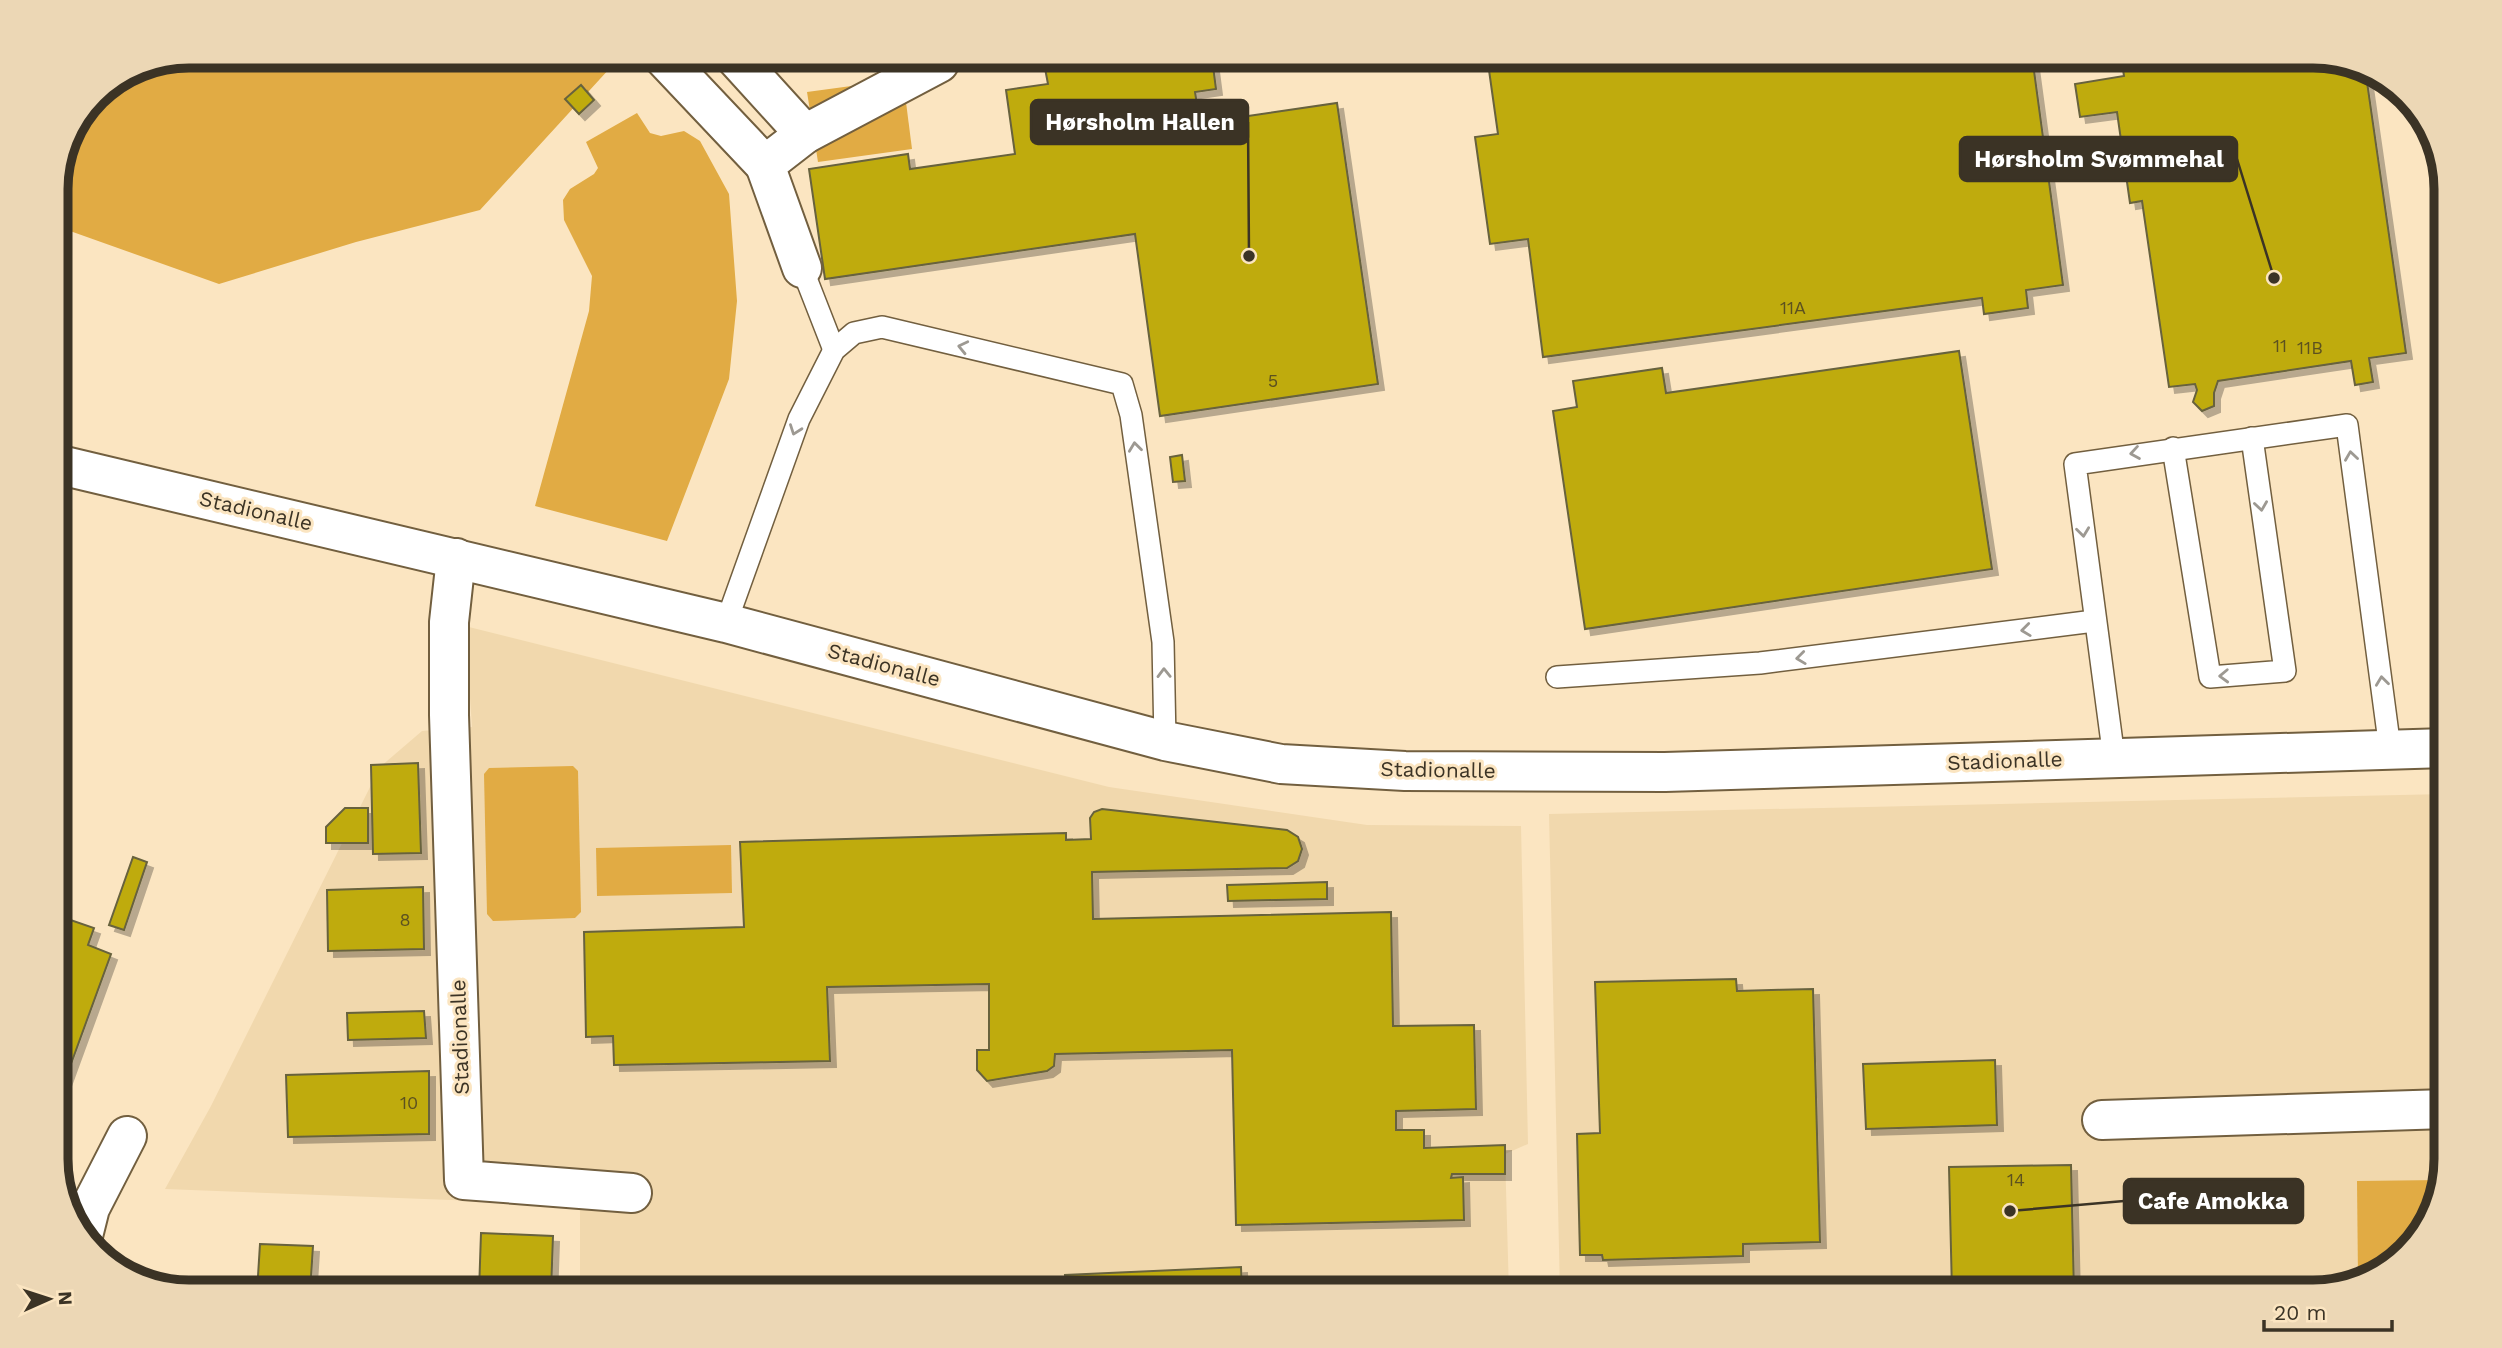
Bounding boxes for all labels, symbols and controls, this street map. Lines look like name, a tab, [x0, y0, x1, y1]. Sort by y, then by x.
callout: Hørsholm Hallen	[1031, 100, 1248, 144]
text: Hørsholm Hallen	[1045, 109, 1235, 136]
callout: Hørsholm Svømmehal	[1960, 137, 2237, 181]
text: Hørsholm Svømmehal	[1974, 146, 2224, 173]
house number: 11A	[1780, 297, 1806, 318]
house number: 11	[2273, 335, 2287, 356]
house number: 11B	[2297, 337, 2323, 358]
one-way arrow	[957, 340, 969, 355]
house number: 5	[1268, 370, 1278, 391]
one-way arrow	[789, 424, 803, 436]
one-way arrow	[1128, 441, 1143, 453]
one-way arrow	[2130, 446, 2141, 461]
one-way arrow	[2344, 450, 2359, 461]
street label: Stadionalle	[197, 485, 315, 536]
one-way arrow	[2254, 500, 2269, 512]
one-way arrow	[2076, 526, 2091, 538]
one-way arrow	[2020, 622, 2032, 637]
street label: Stadionalle	[825, 638, 943, 692]
one-way arrow	[1795, 651, 1806, 666]
one-way arrow	[1156, 667, 1171, 678]
one-way arrow	[2218, 669, 2229, 684]
one-way arrow	[2374, 675, 2389, 687]
street label: Stadionalle	[1947, 746, 2063, 775]
street label: Stadionalle	[1380, 756, 1496, 783]
house number: 8	[399, 909, 411, 930]
street label: Stadionalle	[445, 979, 474, 1095]
house number: 10	[400, 1092, 418, 1113]
house number: 14	[2007, 1169, 2025, 1190]
callout: Cafe Amokka	[2124, 1179, 2303, 1223]
text: Cafe Amokka	[2138, 1188, 2289, 1215]
north arrow	[14, 1264, 84, 1334]
scale bar	[2264, 1288, 2392, 1332]
text: N	[54, 1290, 77, 1306]
text: 20 m	[2274, 1300, 2326, 1325]

